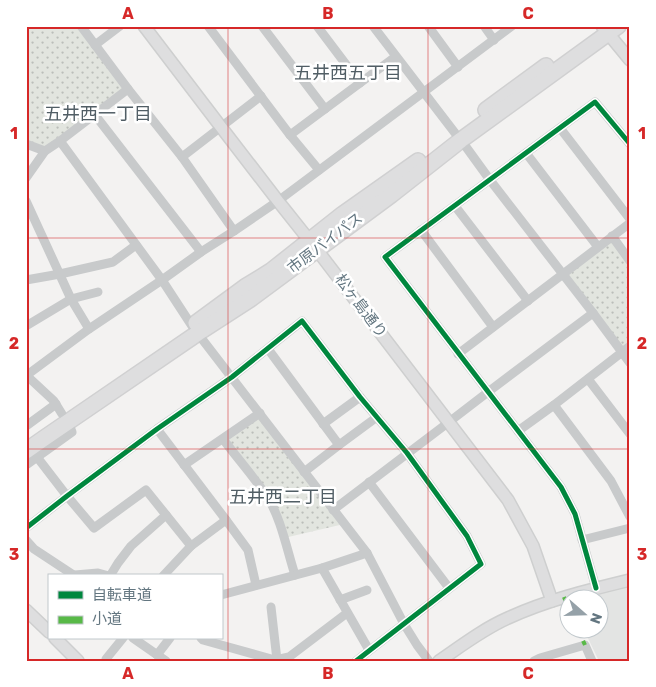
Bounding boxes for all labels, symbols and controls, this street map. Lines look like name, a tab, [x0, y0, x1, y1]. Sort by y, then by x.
text: A	[122, 4, 134, 23]
text: B	[322, 4, 334, 23]
text: C	[522, 4, 534, 23]
district label: 五井西五丁目	[294, 62, 402, 84]
district label: 五井西一丁目	[44, 103, 152, 125]
text: 1	[10, 124, 18, 143]
text: 1	[638, 124, 646, 143]
street label: 市原バイパス	[284, 209, 366, 277]
street label: 松ヶ島通り	[331, 271, 391, 341]
text: 2	[9, 334, 19, 353]
text: 2	[637, 334, 647, 353]
district label: 五井西二丁目	[229, 486, 337, 508]
text: 3	[9, 545, 19, 564]
text: 3	[637, 545, 647, 564]
legend	[48, 574, 222, 640]
text: 自転車道	[92, 586, 152, 604]
north arrow	[558, 590, 608, 640]
text: 小道	[92, 610, 122, 628]
text: N	[586, 611, 605, 626]
text: A	[122, 664, 134, 683]
text: B	[322, 664, 334, 683]
text: C	[522, 664, 534, 683]

